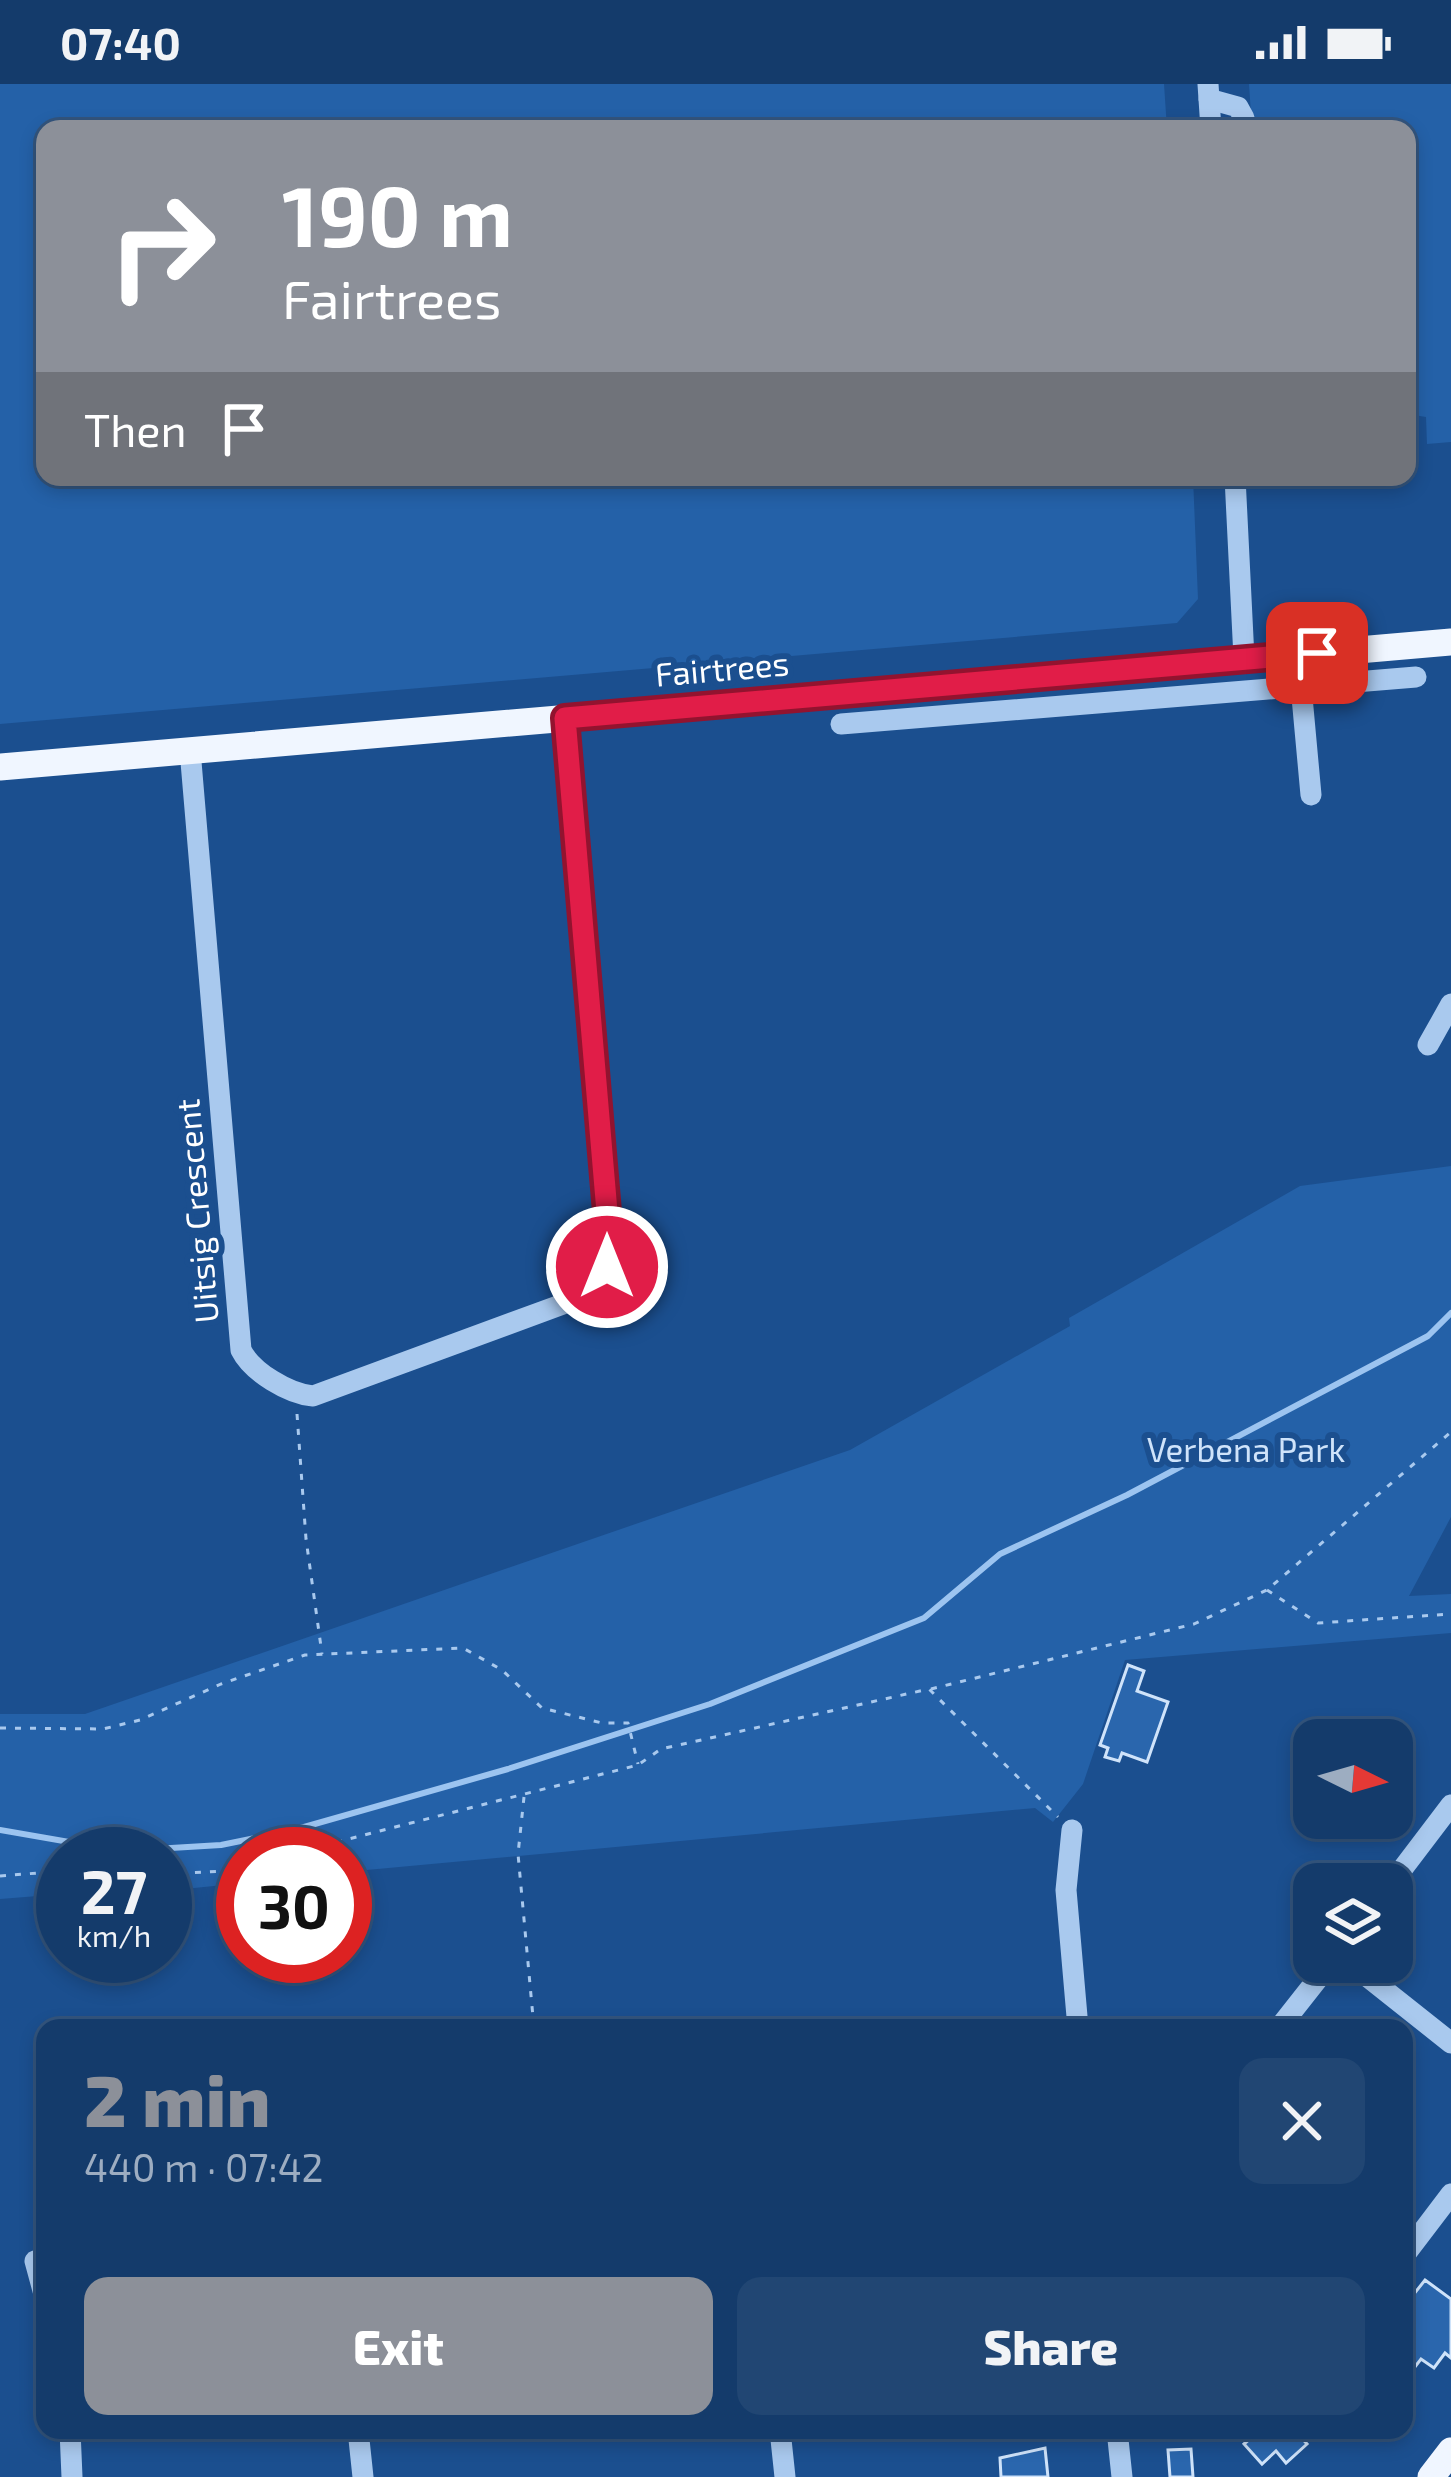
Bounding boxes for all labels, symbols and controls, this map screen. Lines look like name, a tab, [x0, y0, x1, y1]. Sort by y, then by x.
text: 07:40	[60, 15, 181, 69]
text: 190 m	[282, 163, 513, 264]
icon: right	[84, 168, 240, 324]
text: Fairtrees	[282, 265, 502, 330]
icon: arrive	[211, 396, 277, 462]
text: Then	[84, 402, 187, 456]
pin	[1266, 602, 1368, 704]
icon: arrive	[1284, 620, 1350, 686]
street label: Fairtrees	[653, 642, 791, 694]
street label: Uitsig Crescent	[166, 1097, 226, 1325]
position arrow	[544, 1204, 670, 1330]
park label: Verbena Park	[1147, 1429, 1345, 1469]
north arrow	[1293, 1719, 1413, 1839]
map controls	[1293, 1719, 1413, 1983]
speed limit sign: 30	[216, 1827, 372, 1983]
text: 27	[81, 1854, 147, 1926]
button: layers	[1293, 1863, 1413, 1983]
text: km/h	[77, 1917, 151, 1953]
text: 2 min	[84, 2055, 270, 2141]
button: close	[1239, 2058, 1365, 2184]
text: 440 m · 07:42	[84, 2143, 324, 2190]
button: Exit	[84, 2277, 713, 2415]
button: Share	[737, 2277, 1365, 2415]

